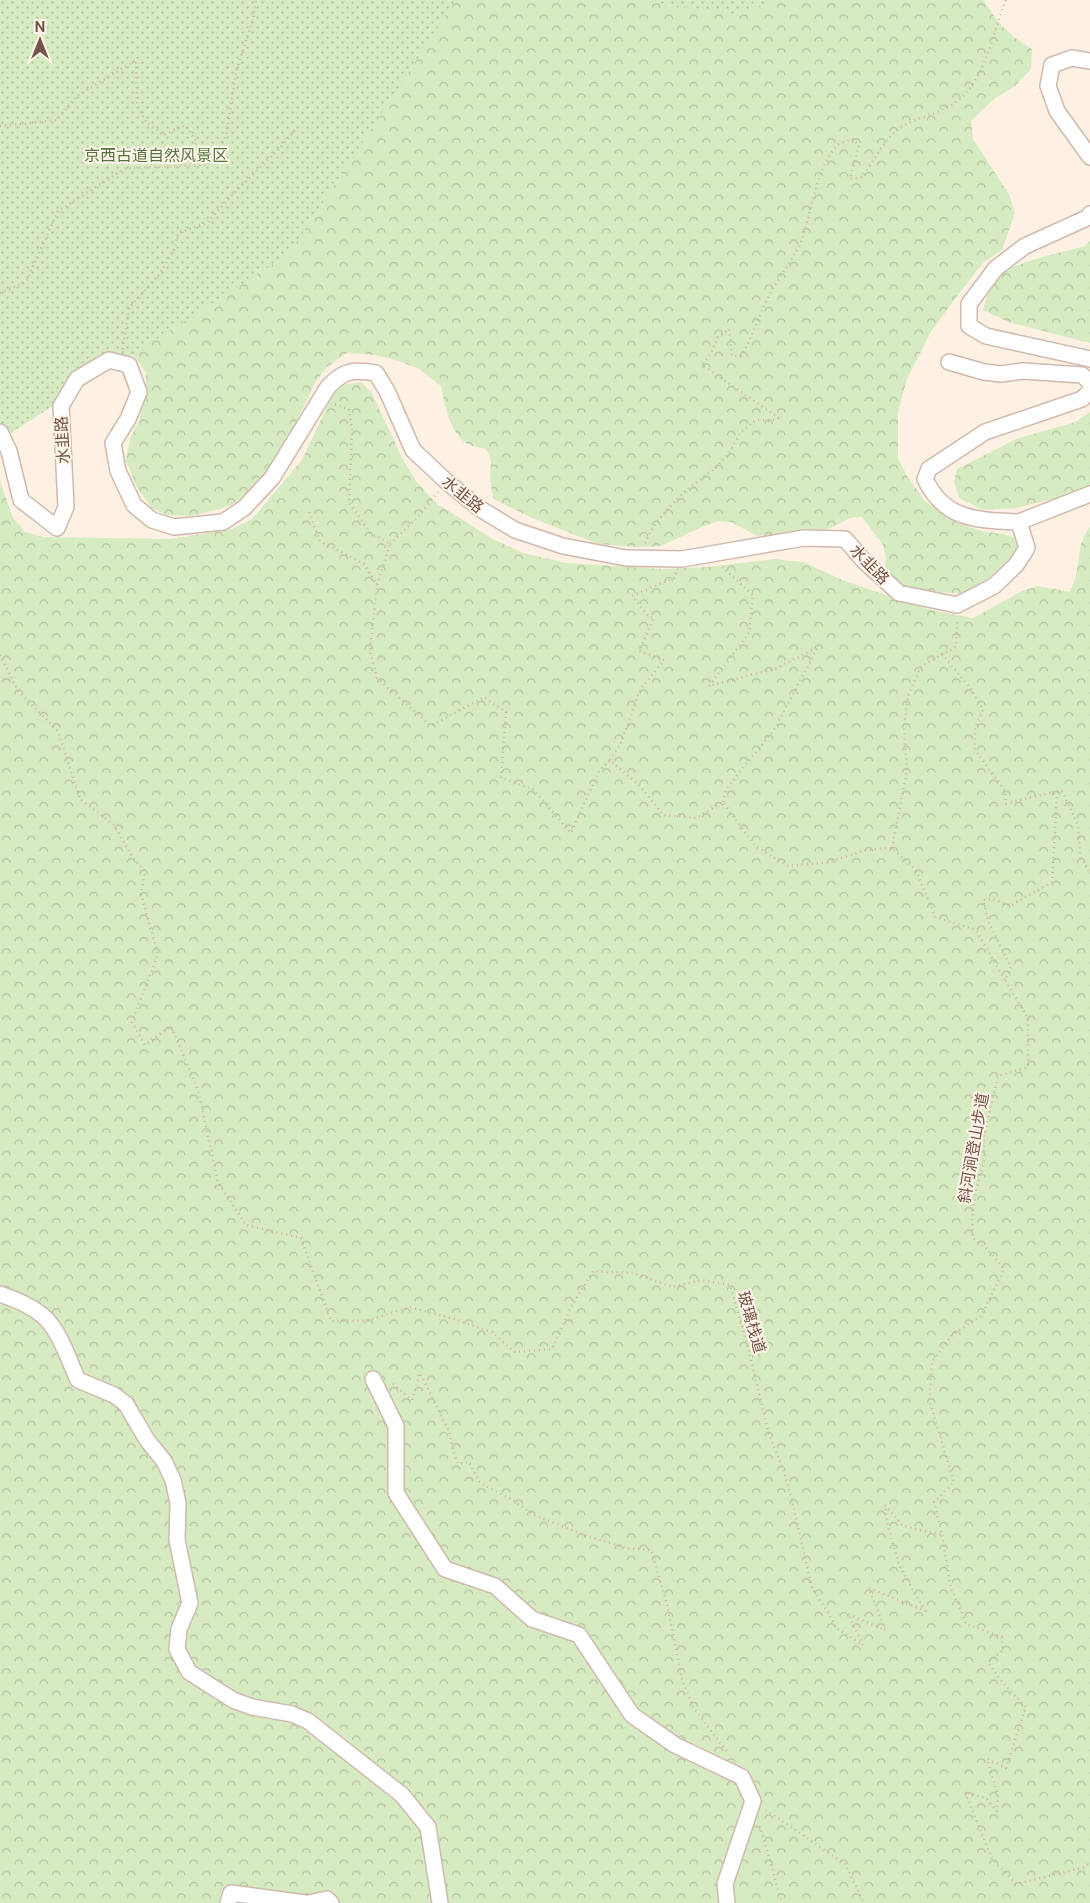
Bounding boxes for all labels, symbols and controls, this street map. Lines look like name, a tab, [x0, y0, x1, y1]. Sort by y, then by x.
north arrow	[15, 15, 65, 65]
text: N	[35, 19, 45, 35]
park label: 京西古道自然风景区	[84, 146, 228, 165]
street label: 水韭路	[52, 416, 73, 464]
street label: 水韭路	[438, 472, 487, 517]
street label: 水韭路	[846, 540, 893, 588]
street label: 斜河涧登山步道	[954, 1091, 993, 1205]
street label: 玻璃栈道	[734, 1289, 769, 1356]

